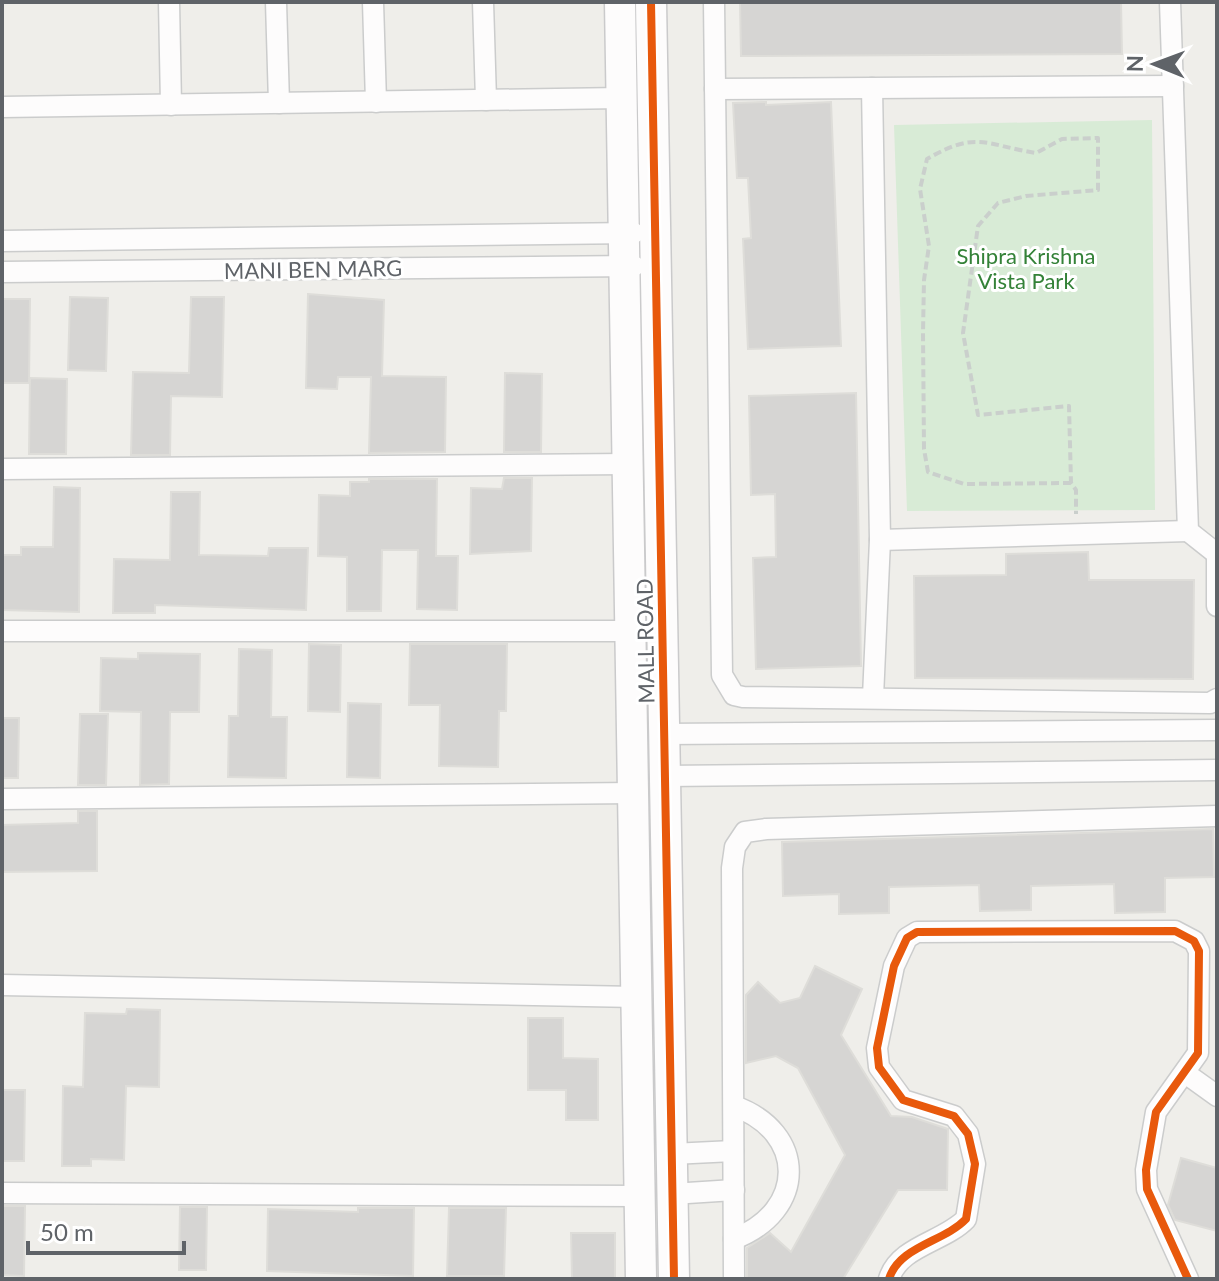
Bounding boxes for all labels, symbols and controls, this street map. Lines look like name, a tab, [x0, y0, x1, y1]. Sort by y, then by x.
north arrow	[1115, 24, 1195, 104]
text: N	[1121, 55, 1148, 72]
park label: Shipra Krishna Vista Park	[957, 242, 1095, 294]
street label: MANI BEN MARG	[224, 254, 402, 284]
street label: MALL ROAD	[630, 578, 660, 704]
scale bar	[28, 1205, 184, 1255]
text: 50 m	[40, 1217, 94, 1246]

